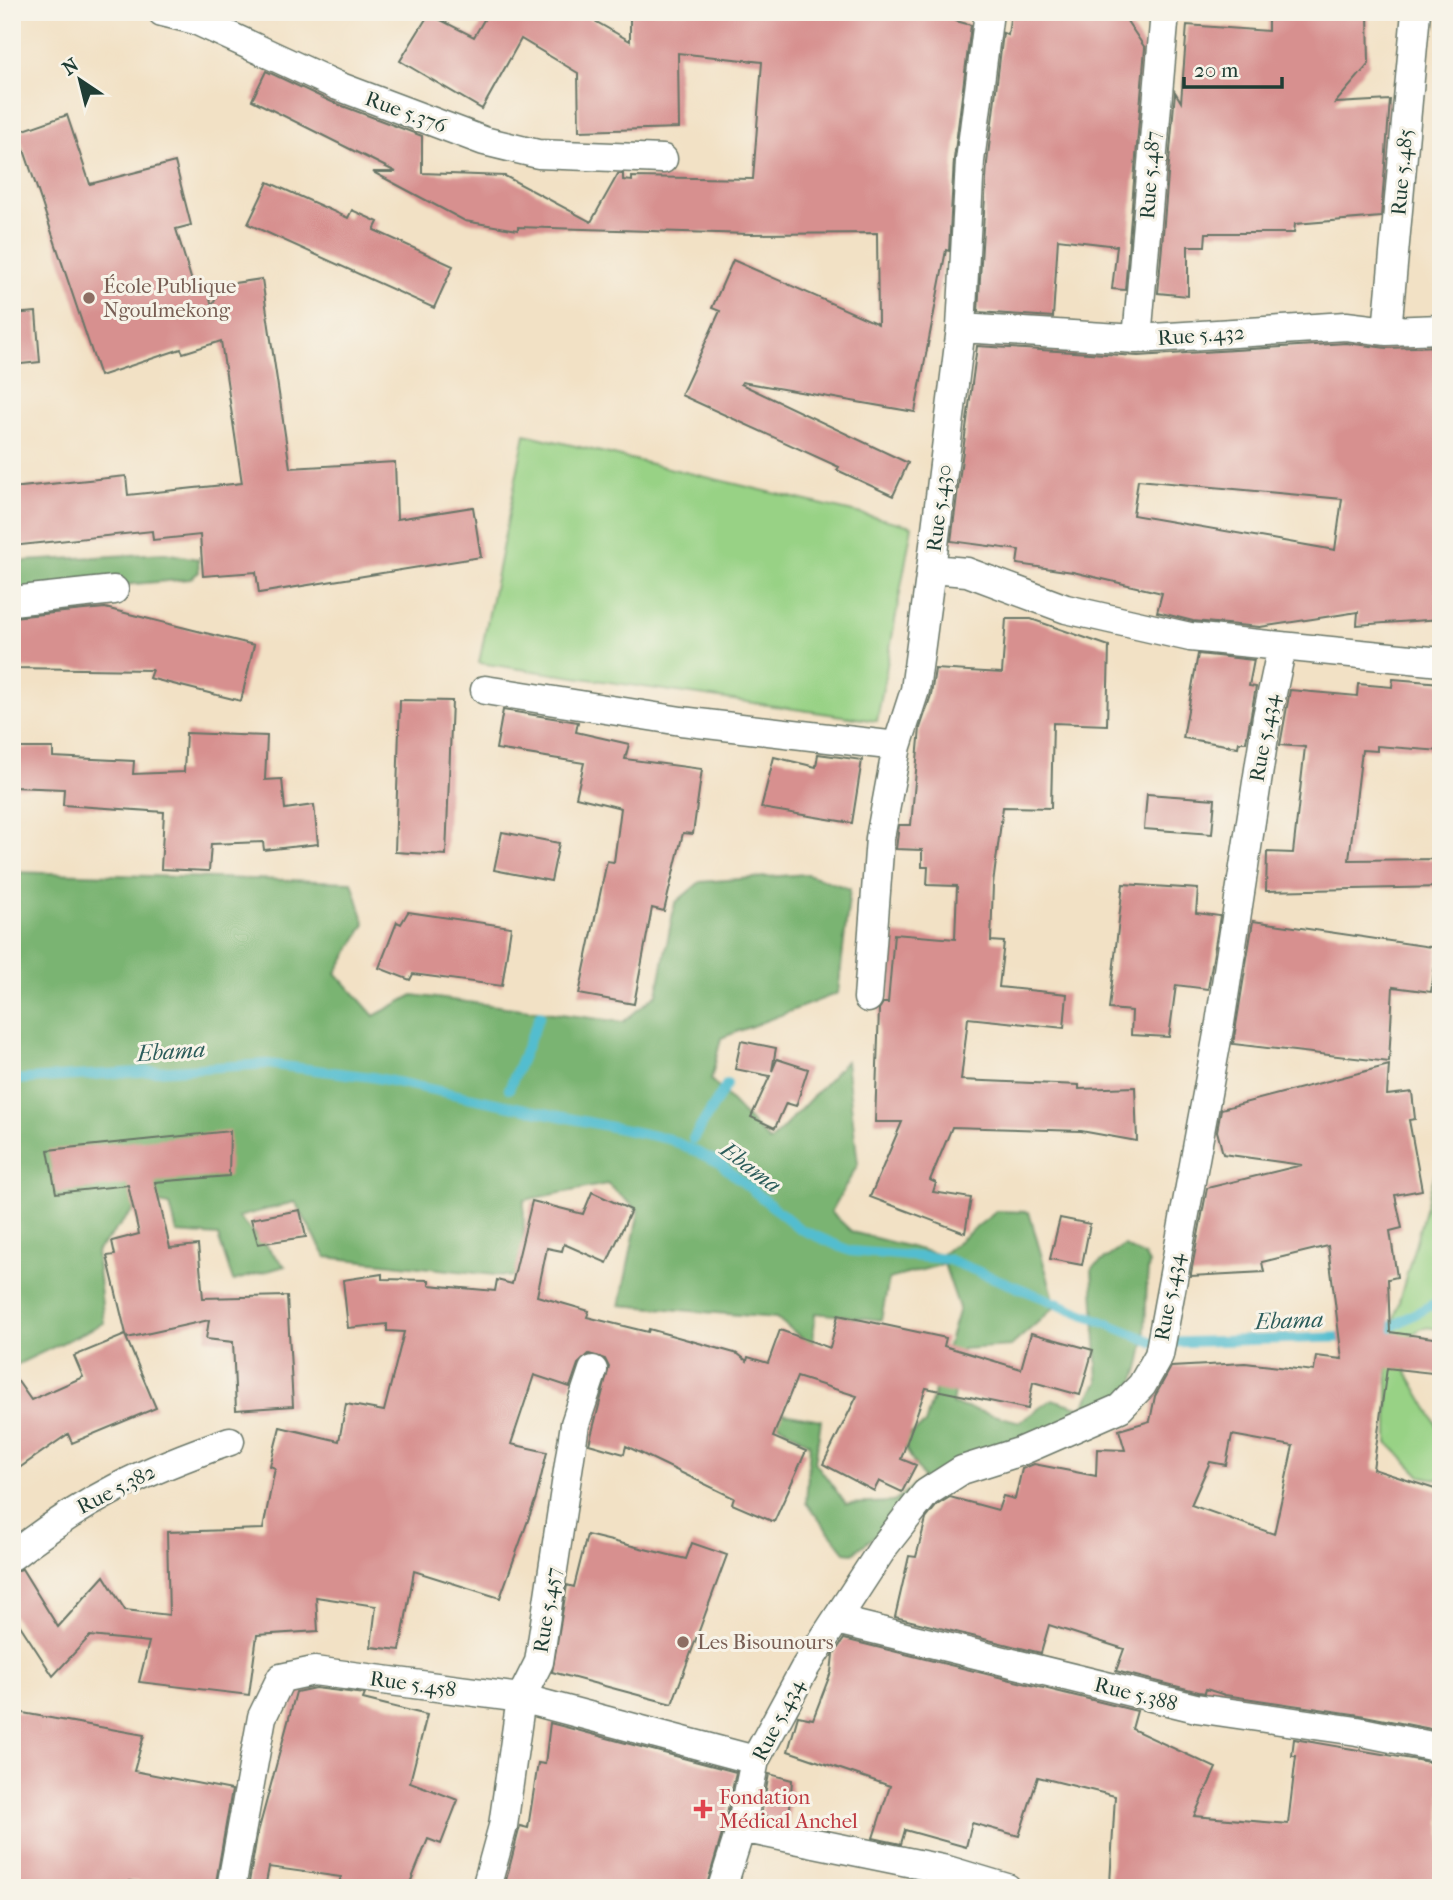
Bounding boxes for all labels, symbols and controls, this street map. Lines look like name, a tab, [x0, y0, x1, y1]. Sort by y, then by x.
north arrow	[46, 46, 116, 116]
scale bar	[1184, 46, 1282, 90]
text: N	[59, 53, 84, 80]
text: 20 m	[1194, 58, 1239, 82]
street label: Rue 5.376	[362, 86, 451, 138]
street label: Rue 5.485	[1386, 127, 1418, 217]
street label: Rue 5.487	[1135, 130, 1165, 220]
place label: École Publique Ngoulmekong	[103, 274, 236, 322]
marker: École Publique Ngoulmekong	[81, 290, 97, 306]
street label: Rue 5.432	[1157, 320, 1245, 350]
street label: Rue 5.430	[922, 463, 956, 553]
street label: Rue 5.434	[1244, 692, 1284, 784]
water label: Ebama	[134, 1036, 206, 1067]
water label: Ebama	[714, 1135, 786, 1199]
street label: Rue 5.434	[1149, 1251, 1189, 1343]
water label: Ebama	[1252, 1306, 1324, 1335]
street label: Rue 5.382	[73, 1459, 159, 1519]
street label: Rue 5.457	[528, 1566, 566, 1654]
place label: Les Bisounours	[697, 1630, 834, 1654]
marker: Les Bisounours	[675, 1634, 691, 1650]
street label: Rue 5.458	[368, 1666, 458, 1702]
street label: Rue 5.388	[1092, 1672, 1180, 1716]
street label: Rue 5.434	[747, 1675, 809, 1765]
place label: Fondation Médical Anchel	[719, 1785, 858, 1833]
marker: Fondation Médical Anchel	[693, 1799, 713, 1819]

